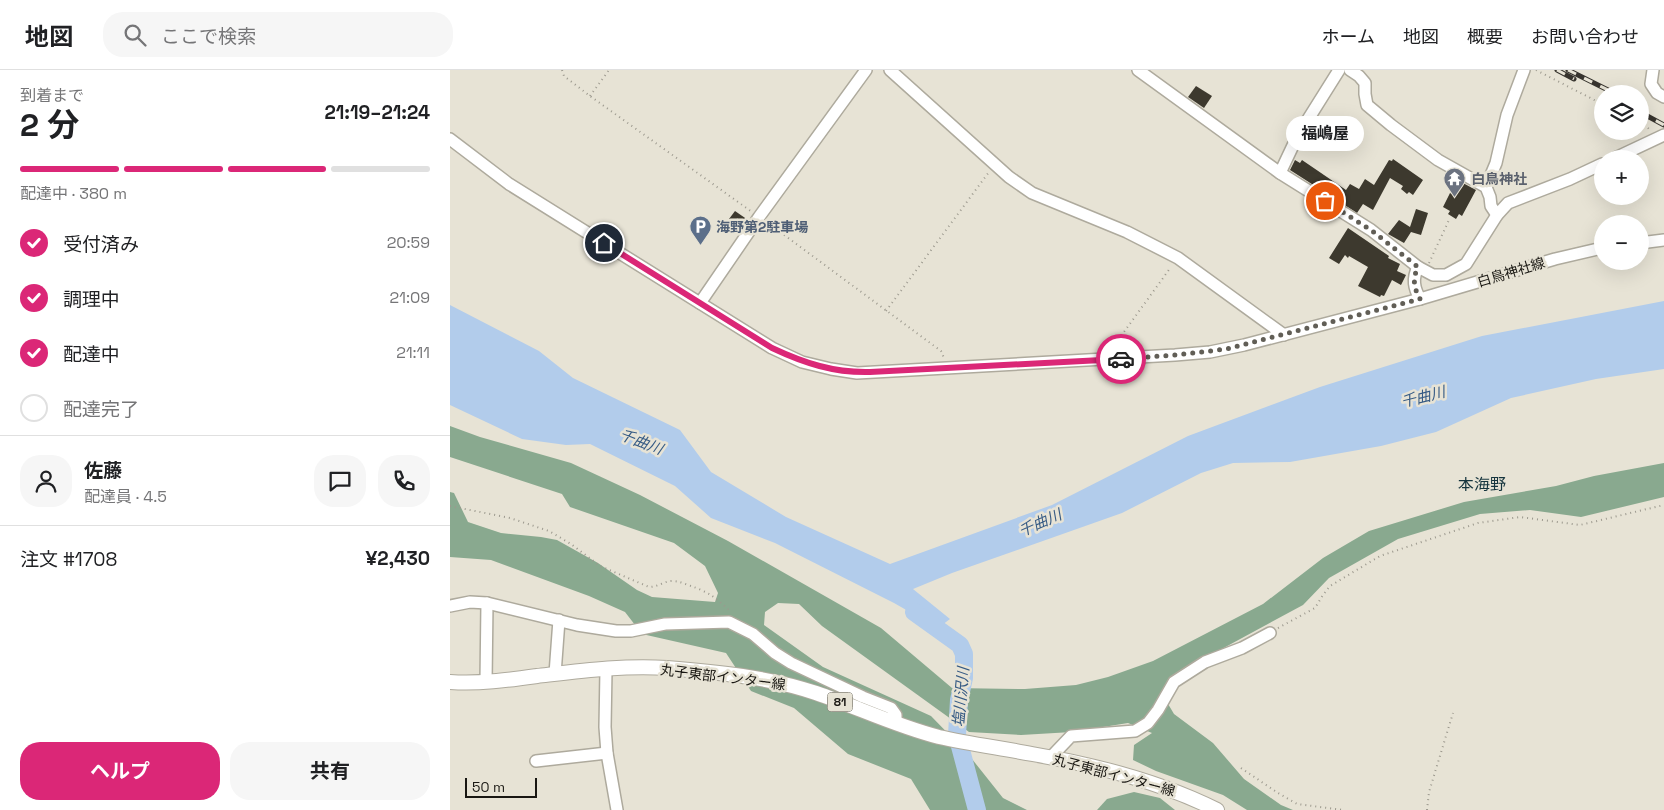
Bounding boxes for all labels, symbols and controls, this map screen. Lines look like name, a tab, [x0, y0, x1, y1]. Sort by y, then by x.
search box	[103, 12, 453, 57]
text: 地図	[25, 21, 73, 52]
icon: search	[121, 21, 149, 49]
text: ここで検索	[161, 24, 256, 49]
text: ホーム	[1322, 25, 1375, 48]
text: 地図	[1403, 25, 1439, 48]
text: 概要	[1467, 25, 1503, 48]
text: お問い合わせ	[1531, 25, 1639, 48]
text: 到着まで	[20, 85, 84, 106]
map controls	[1594, 85, 1649, 270]
button: layers	[1594, 85, 1649, 140]
text: 21:19–21:24	[324, 100, 430, 125]
text: 2 分	[20, 105, 79, 145]
callout: 福嶋屋	[1286, 116, 1364, 151]
text: 福嶋屋	[1301, 123, 1349, 144]
button: +	[1594, 150, 1649, 205]
temple icon: 白鳥神社	[1443, 167, 1467, 198]
place label: 白鳥神社	[1471, 170, 1527, 188]
pin	[1304, 180, 1346, 222]
text: 配達中 · 380 m	[20, 183, 127, 204]
icon: bag	[1311, 187, 1339, 215]
parking icon: 海野第2駐車場	[688, 215, 712, 246]
button: −	[1594, 215, 1649, 270]
place label: 海野第2駐車場	[716, 218, 808, 236]
pin	[583, 222, 625, 264]
icon: check	[20, 229, 48, 257]
icon: home	[590, 229, 618, 257]
text: 受付済み	[63, 232, 139, 257]
text: 20:59	[387, 232, 430, 253]
street label: 白鳥神社線	[1475, 253, 1547, 291]
icon: check	[20, 284, 48, 312]
text: 調理中	[63, 287, 120, 312]
text: 21:09	[390, 287, 430, 308]
courier	[1096, 334, 1146, 384]
icon: check	[20, 339, 48, 367]
text: 配達中	[63, 342, 120, 367]
text: 21:11	[396, 342, 430, 363]
icon: car	[1107, 345, 1135, 373]
water label: 千曲川	[1399, 381, 1449, 411]
text: 配達完了	[63, 397, 139, 422]
water label: 千曲川	[617, 425, 667, 459]
button: person	[20, 455, 72, 507]
button: chat	[314, 455, 366, 507]
button: phone	[378, 455, 430, 507]
text: 佐藤	[84, 458, 122, 483]
district label: 本海野	[1458, 474, 1506, 495]
text: 配達員 · 4.5	[84, 486, 167, 507]
water label: 千曲川	[1015, 504, 1066, 540]
text: ¥2,430	[365, 546, 430, 571]
text: 注文 #1708	[20, 547, 117, 572]
street label: 丸子東部インター線	[659, 660, 787, 694]
water label: 塩川沢川	[948, 664, 973, 728]
road number: 81	[828, 692, 852, 712]
button: ヘルプ	[20, 742, 220, 800]
button: 共有	[230, 742, 430, 800]
street label: 丸子東部インター線	[1051, 750, 1177, 800]
scale bar	[465, 775, 538, 798]
text: 50 m	[472, 778, 505, 796]

